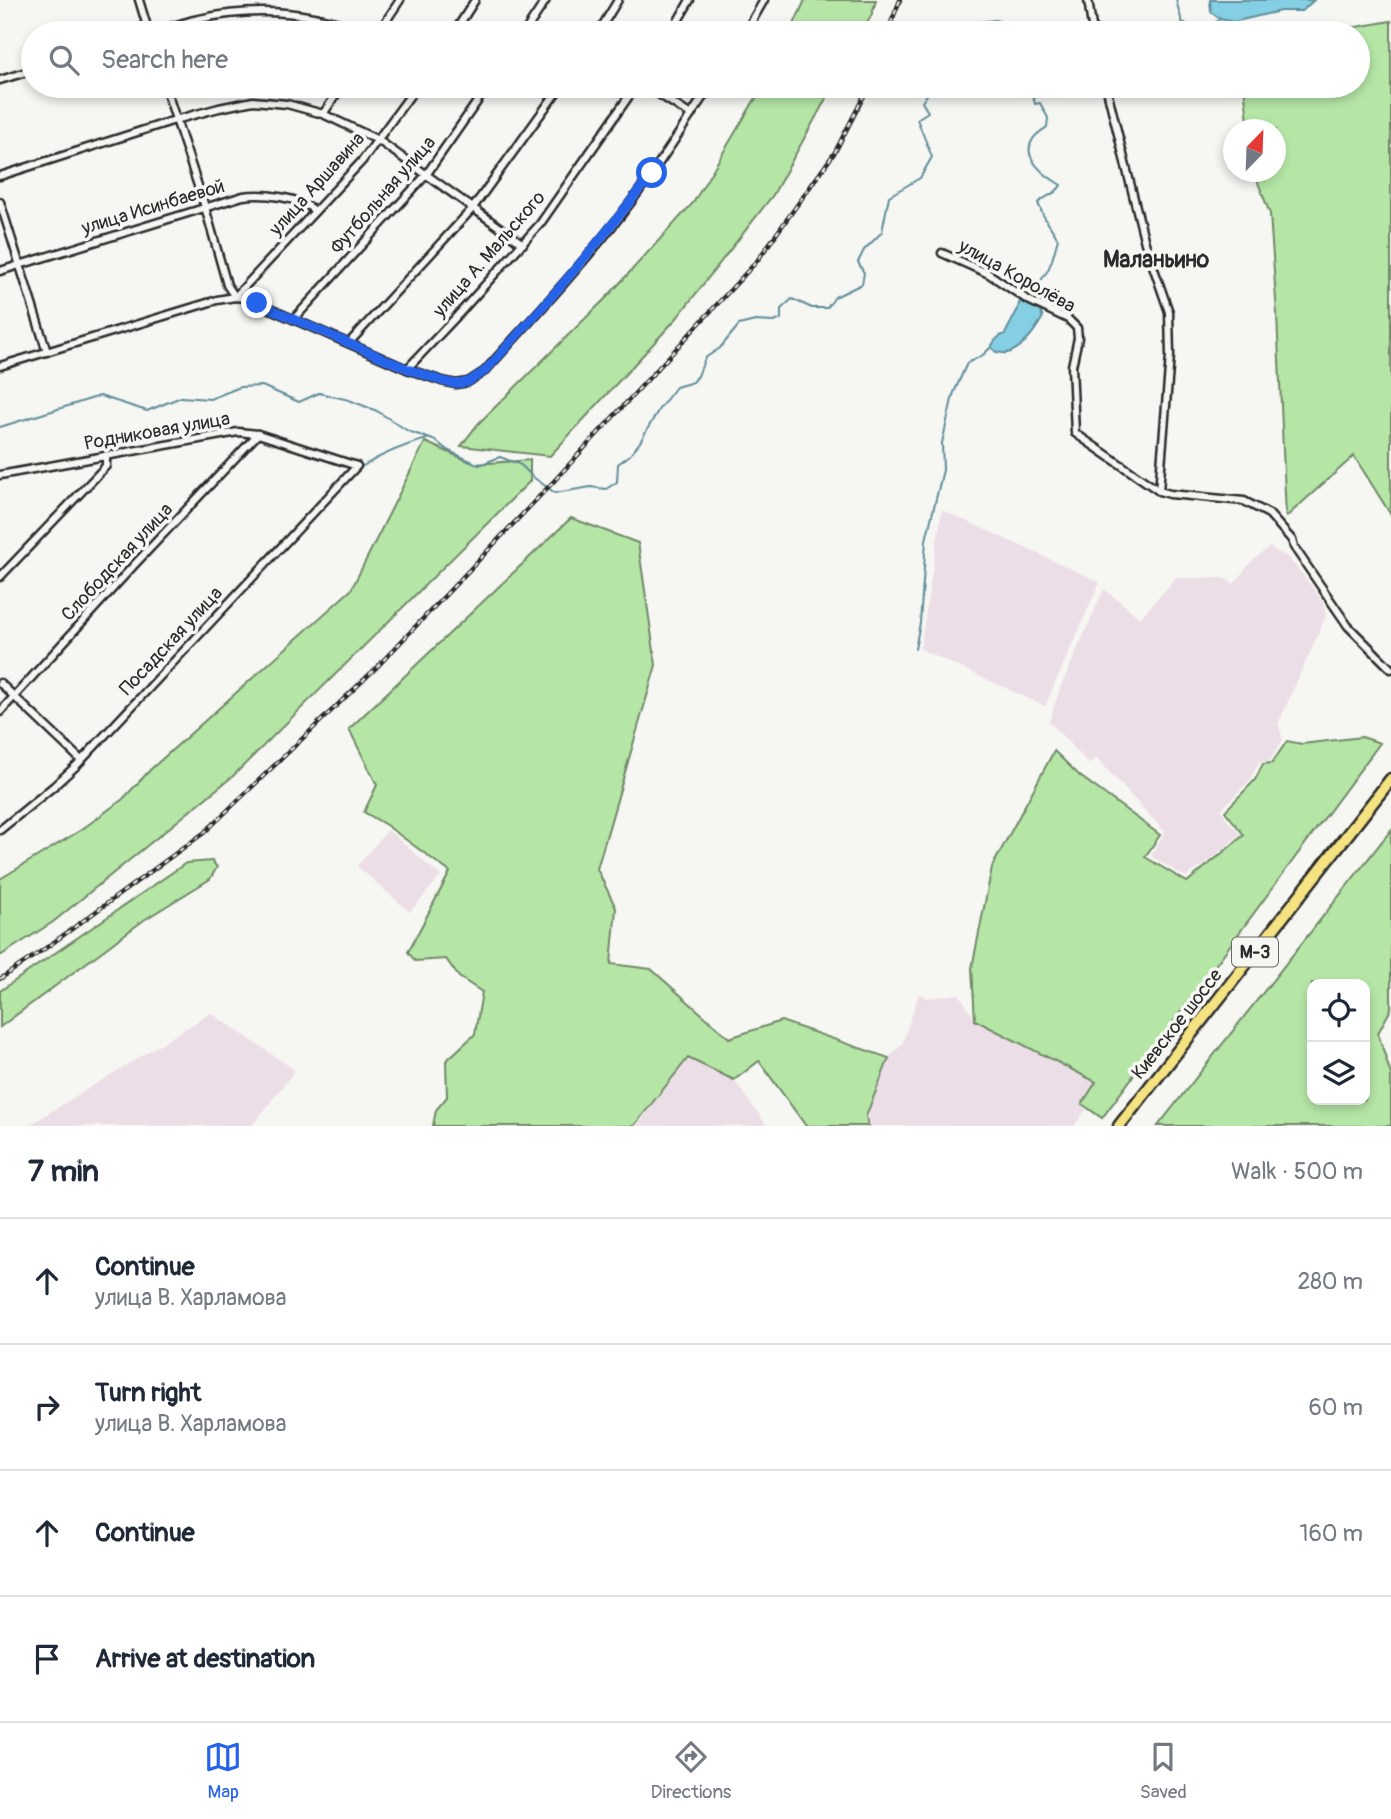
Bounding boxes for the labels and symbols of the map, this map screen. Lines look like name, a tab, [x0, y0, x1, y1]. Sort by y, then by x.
north arrow	[1223, 119, 1286, 182]
street label: улица Аршавина	[264, 127, 370, 242]
street label: Футбольная улица	[325, 131, 441, 259]
route start	[636, 157, 667, 188]
street label: улица Исинбаевой	[78, 174, 227, 240]
street label: улица А. Мальского	[427, 186, 550, 323]
street label: улица Королёва	[953, 233, 1080, 318]
district label: Маланьино	[1103, 245, 1210, 274]
route end	[241, 287, 272, 318]
street label: Родниковая улица	[82, 406, 232, 456]
street label: Слободская улица	[56, 498, 178, 626]
street label: Посадская улица	[114, 581, 228, 700]
road number: М-3	[1232, 937, 1278, 967]
street label: Киевское шоссе	[1126, 963, 1228, 1084]

